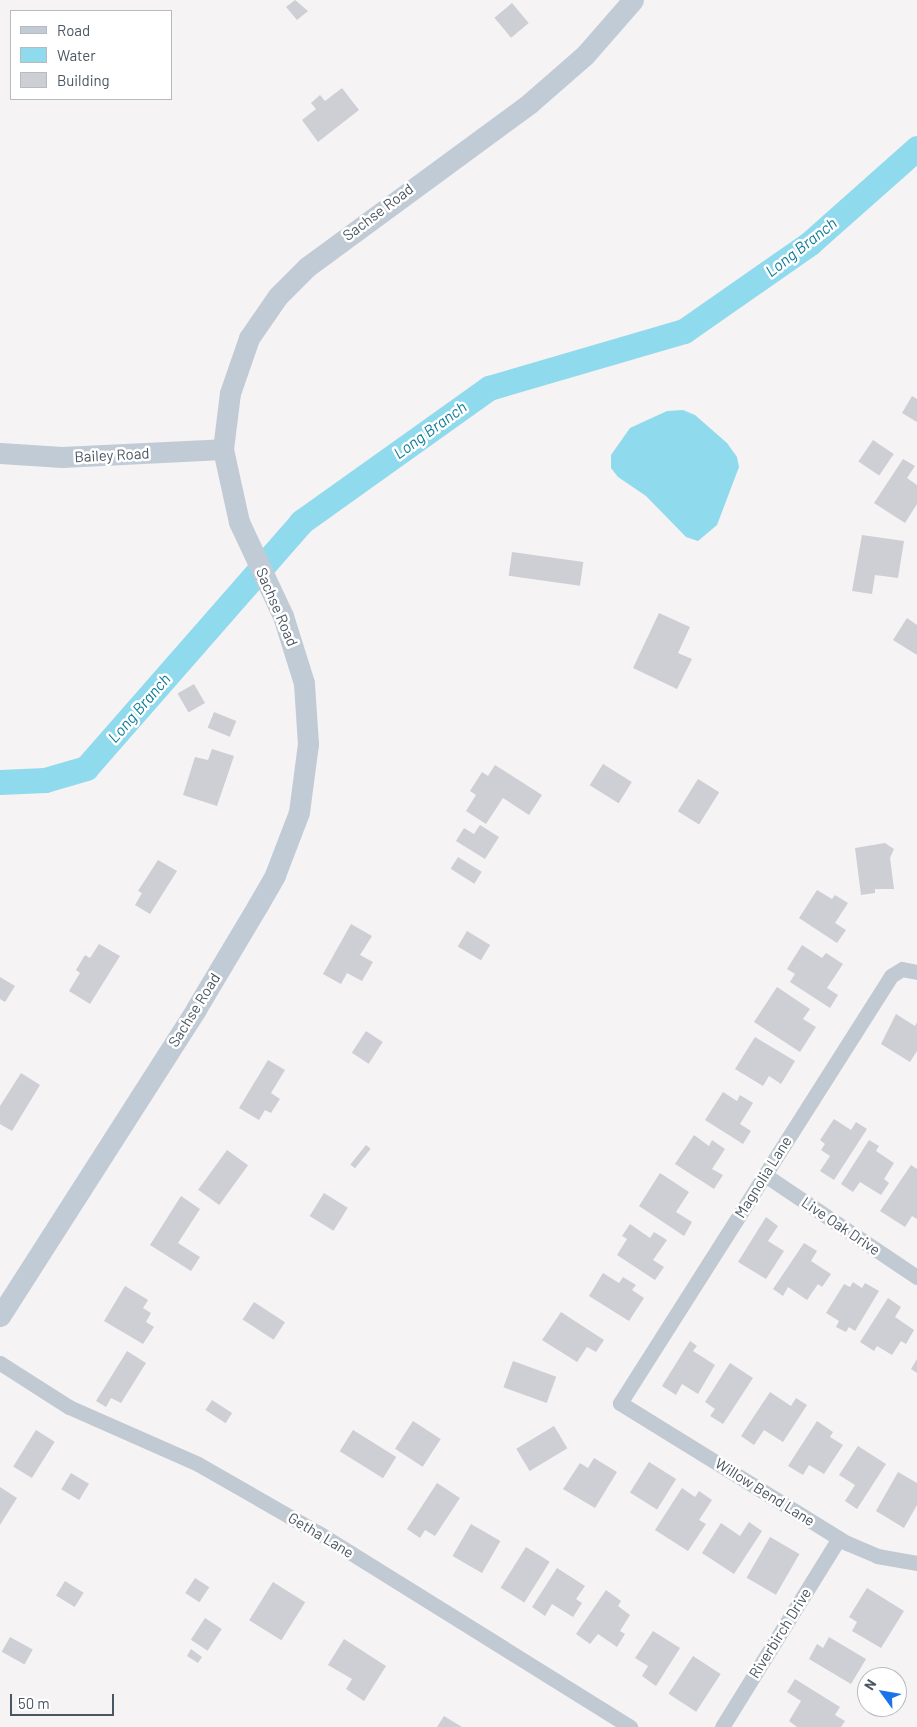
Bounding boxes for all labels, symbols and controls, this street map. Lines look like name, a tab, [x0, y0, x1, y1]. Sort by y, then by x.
legend	[10, 10, 172, 100]
text: Road	[57, 21, 90, 39]
text: Water	[57, 46, 96, 64]
text: Building	[57, 71, 110, 89]
street label: Sachse Road	[339, 180, 417, 244]
water label: Long Branch	[761, 213, 841, 281]
water label: Long Branch	[390, 397, 470, 463]
street label: Bailey Road	[74, 444, 150, 466]
street label: Sachse Road	[252, 565, 302, 649]
water label: Long Branch	[104, 669, 174, 747]
street label: Sachse Road	[164, 970, 224, 1050]
street label: Magnolia Lane	[731, 1133, 795, 1221]
street label: Live Oak Drive	[798, 1193, 884, 1259]
street label: Willow Bend Lane	[712, 1454, 818, 1530]
street label: Getha Lane	[285, 1508, 357, 1562]
street label: Riverbirch Drive	[745, 1585, 815, 1681]
north arrow	[857, 1667, 907, 1717]
text: N	[860, 1676, 879, 1693]
scale bar	[12, 1684, 116, 1716]
text: 50 m	[18, 1694, 50, 1712]

